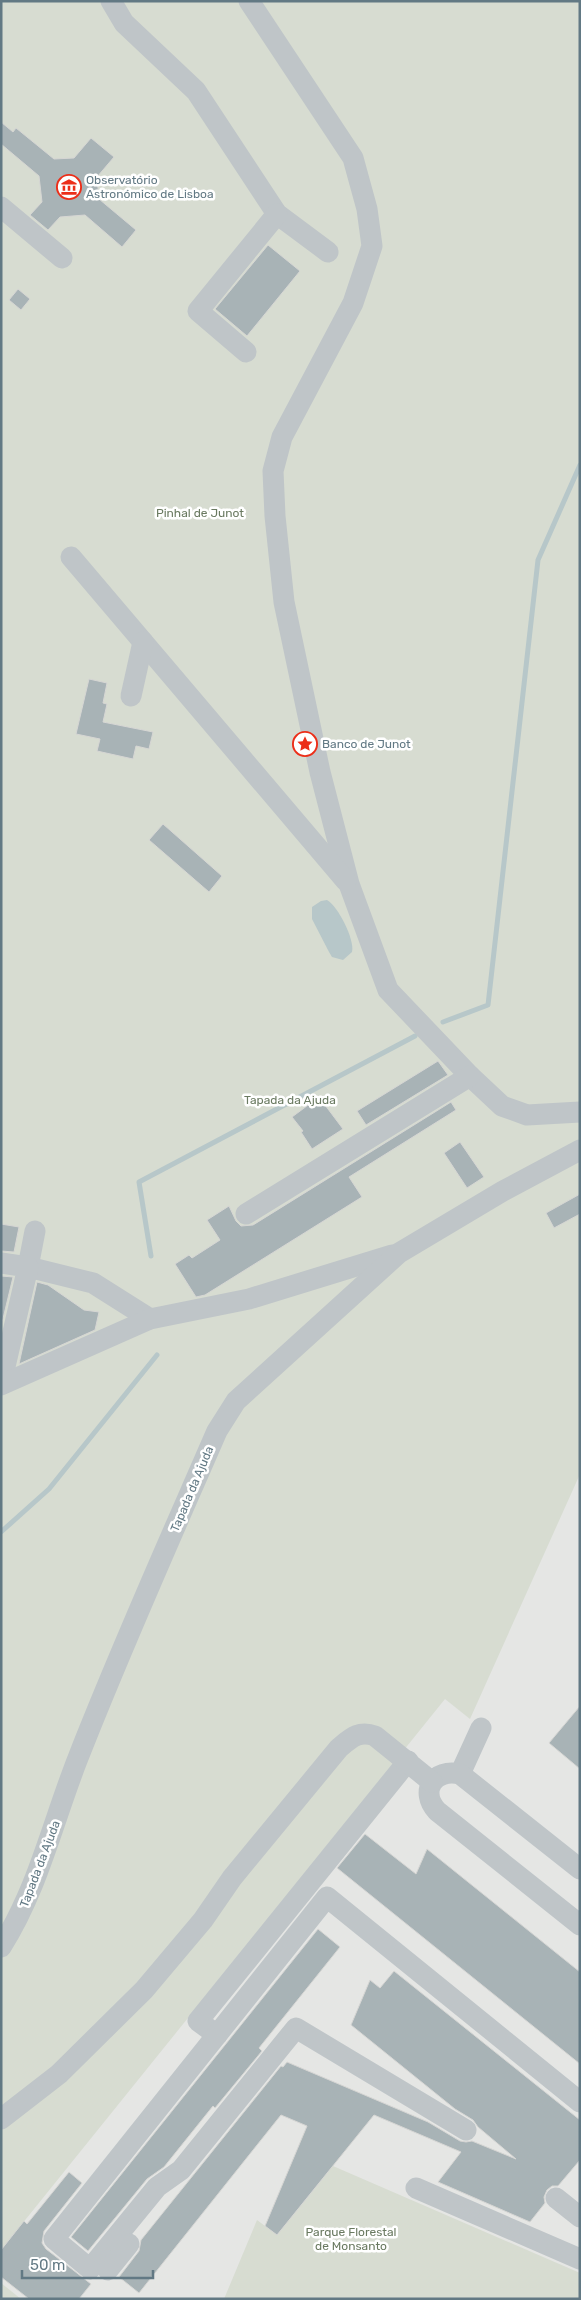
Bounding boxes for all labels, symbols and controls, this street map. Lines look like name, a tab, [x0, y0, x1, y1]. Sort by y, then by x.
place label: Observatório Astronómico de Lisboa	[86, 173, 214, 201]
museum icon: Observatório Astronómico de Lisboa	[56, 174, 82, 200]
park label: Pinhal de Junot	[156, 506, 244, 520]
place icon: Banco de Junot	[292, 731, 318, 757]
place label: Banco de Junot	[322, 737, 411, 751]
park label: Tapada da Ajuda	[244, 1093, 336, 1107]
street label: Tapada da Ajuda	[168, 1444, 216, 1534]
street label: Tapada da Ajuda	[17, 1819, 63, 1909]
park label: Parque Florestal de Monsanto	[306, 2225, 397, 2253]
scale bar	[22, 2248, 154, 2280]
text: 50 m	[30, 2256, 65, 2274]

